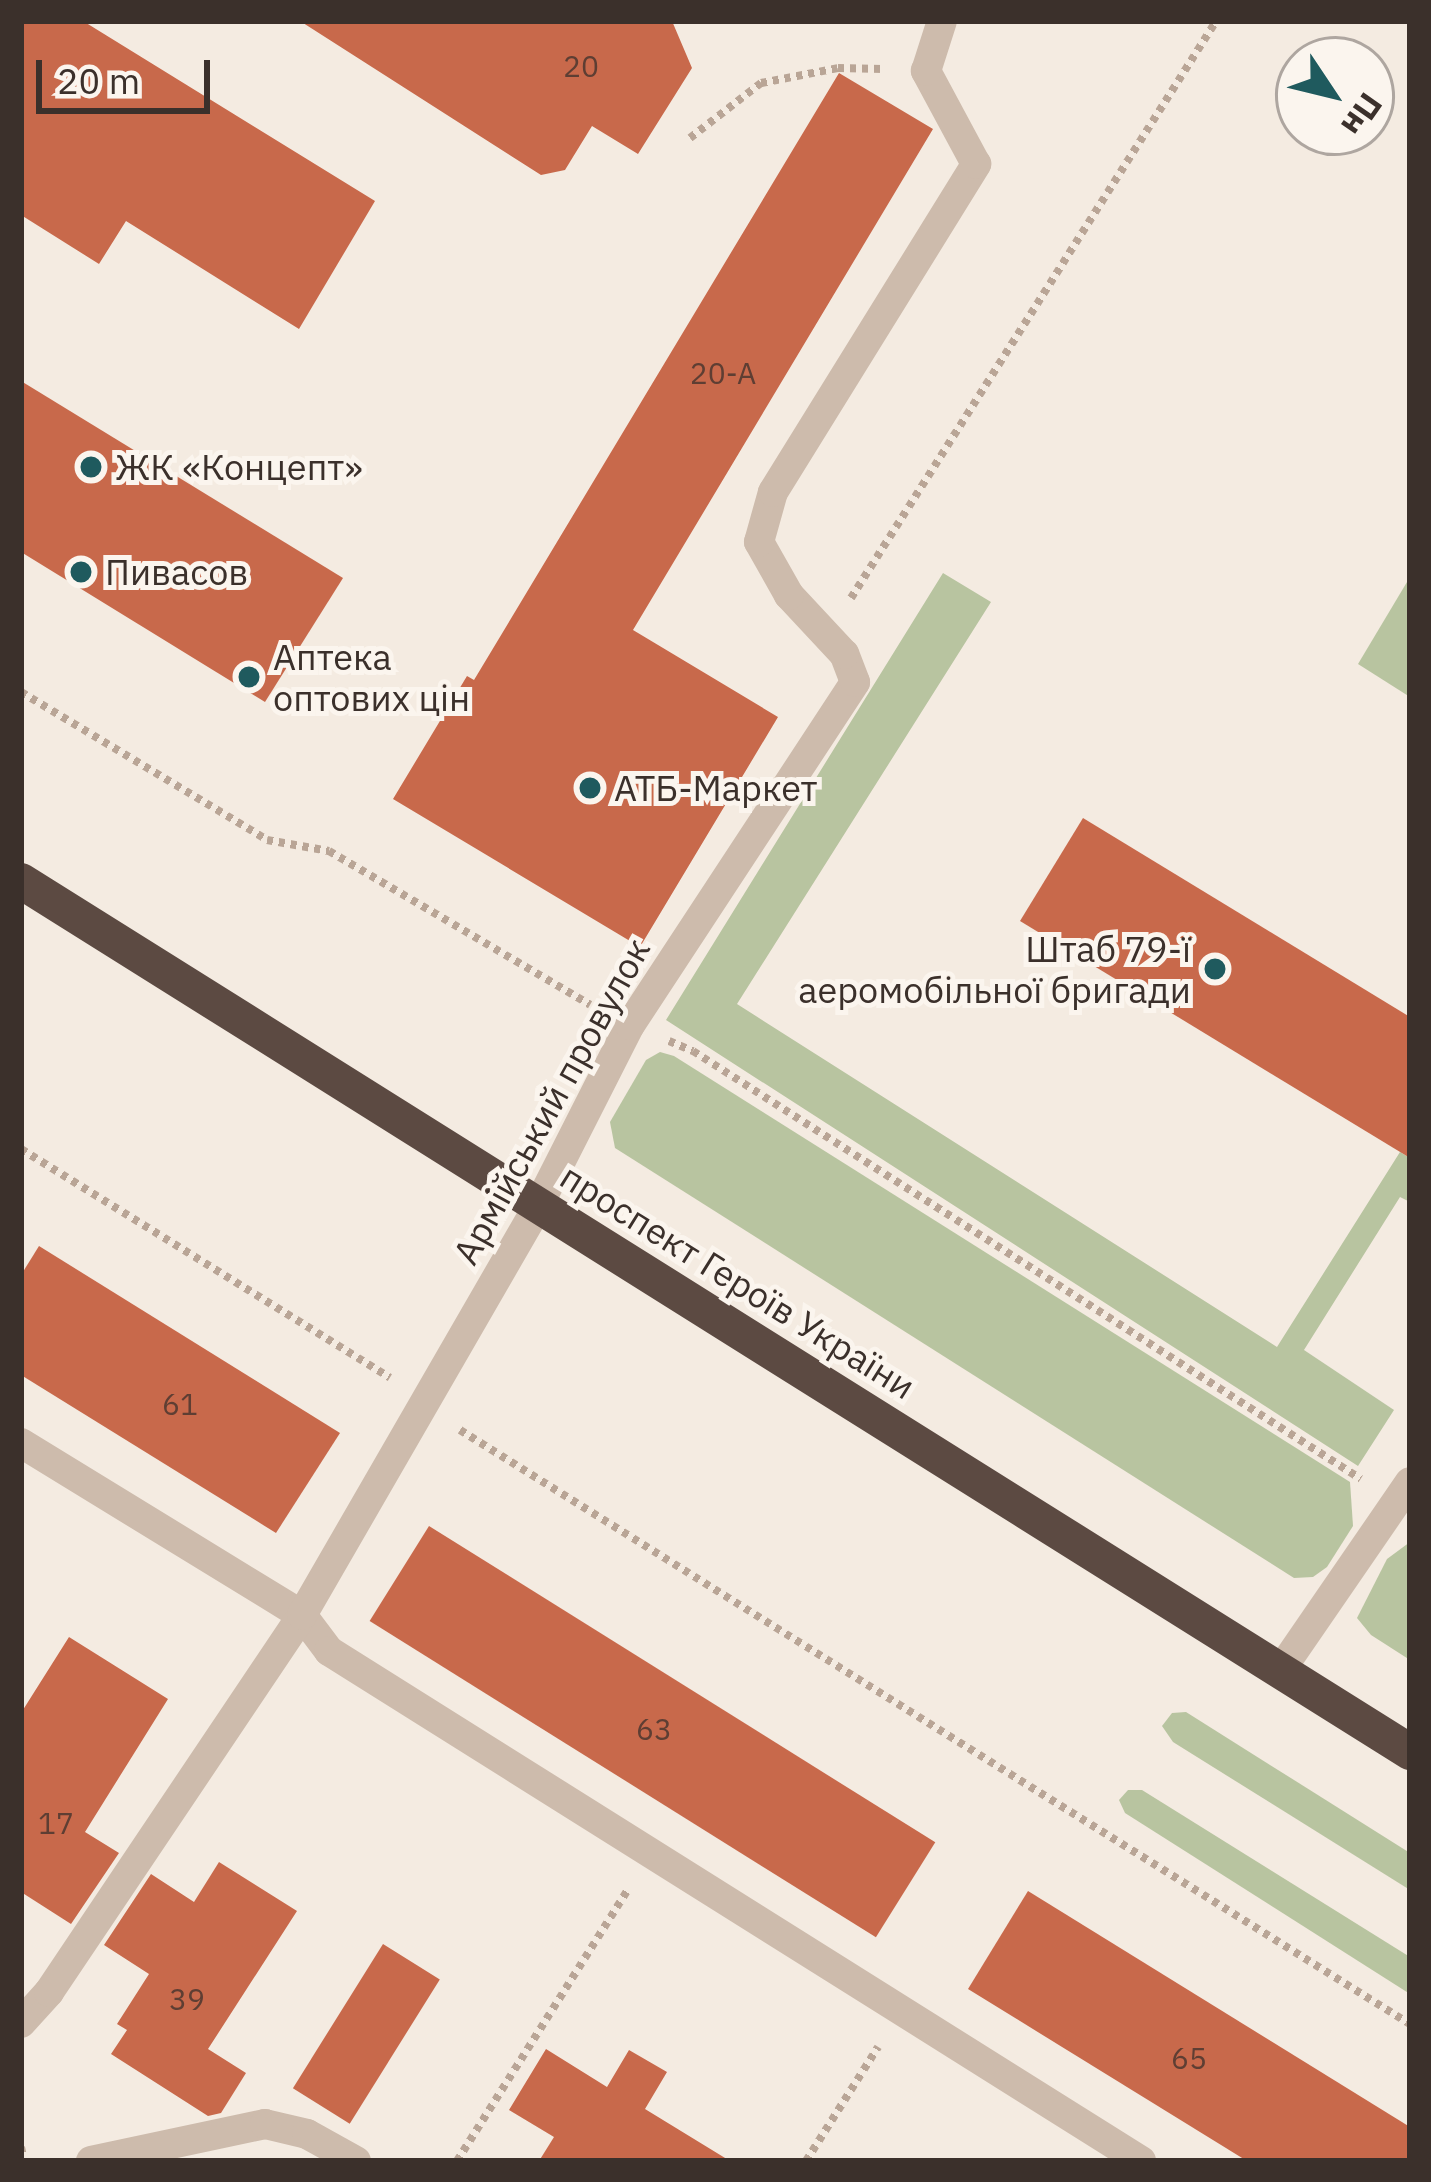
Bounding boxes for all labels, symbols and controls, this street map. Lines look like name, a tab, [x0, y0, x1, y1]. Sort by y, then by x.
scale bar	[42, 36, 216, 110]
north arrow	[1275, 36, 1395, 156]
house number: 20	[563, 48, 599, 84]
text: 20 m	[57, 57, 140, 104]
text: Пн	[1332, 85, 1393, 145]
house number: 20-А	[690, 355, 756, 391]
place label: ЖК «Концепт»	[115, 445, 363, 489]
marker: ЖК «Концепт»	[78, 454, 104, 480]
place label: Пивасов	[105, 550, 248, 594]
marker: Пивасов	[68, 559, 94, 585]
place label: Аптека оптових цін	[273, 634, 470, 719]
marker: Аптека оптових цін	[236, 664, 262, 690]
place label: АТБ-Маркет	[614, 766, 817, 810]
marker: АТБ-Маркет	[577, 775, 603, 801]
place label: Штаб 79-ї аеромобільної бригади	[798, 926, 1191, 1011]
street label: Армійський провулок	[443, 931, 659, 1271]
marker: Штаб 79-ї аеромобільної бригади	[1202, 956, 1228, 982]
street label: проспект Героїв України	[553, 1154, 923, 1408]
house number: 61	[162, 1386, 198, 1422]
house number: 63	[636, 1711, 672, 1747]
house number: 17	[38, 1805, 74, 1841]
house number: 39	[169, 1981, 205, 2017]
house number: 65	[1171, 2040, 1207, 2076]

